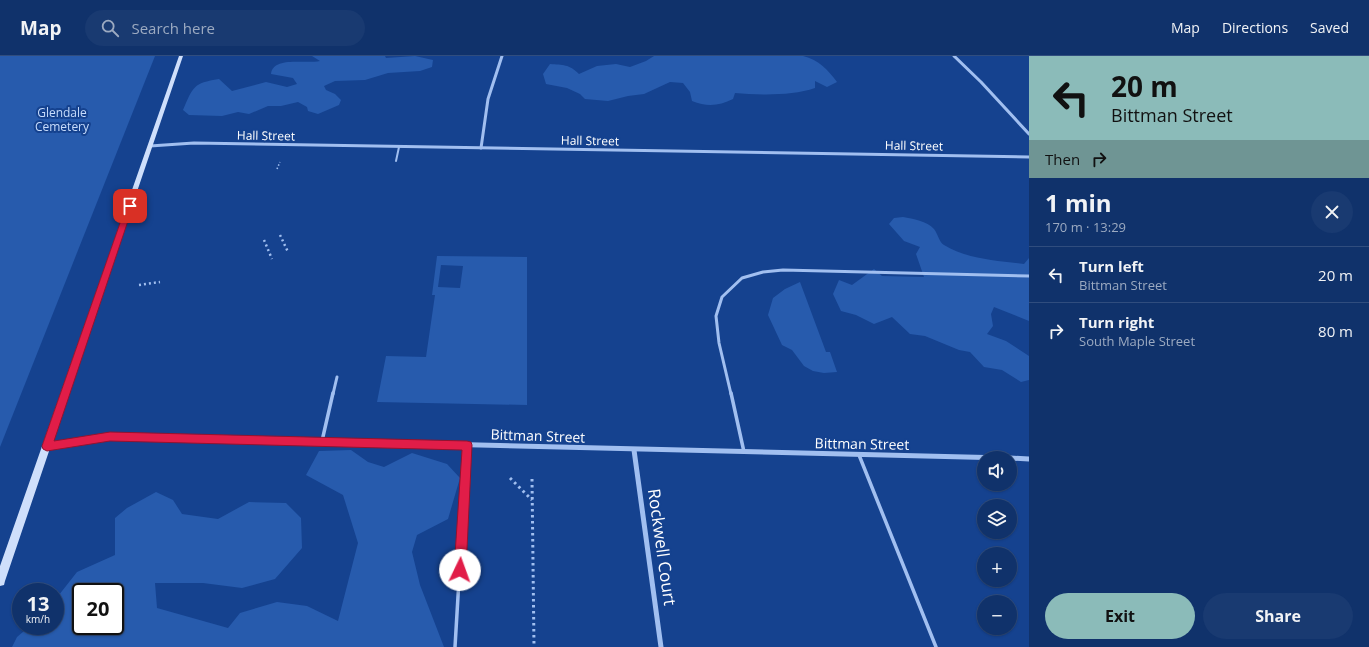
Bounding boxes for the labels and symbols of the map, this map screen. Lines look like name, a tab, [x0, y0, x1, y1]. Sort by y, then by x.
park label: Glendale Cemetery	[35, 104, 90, 135]
street label: Hall Street	[237, 126, 295, 145]
street label: Hall Street	[561, 131, 619, 150]
street label: Hall Street	[885, 136, 943, 155]
pin	[113, 189, 147, 223]
street label: Bittman Street	[490, 424, 586, 447]
street label: Bittman Street	[815, 433, 909, 454]
street label: Rockwell Court	[643, 487, 682, 607]
position arrow	[439, 549, 481, 591]
speed limit sign: 20	[72, 583, 124, 635]

